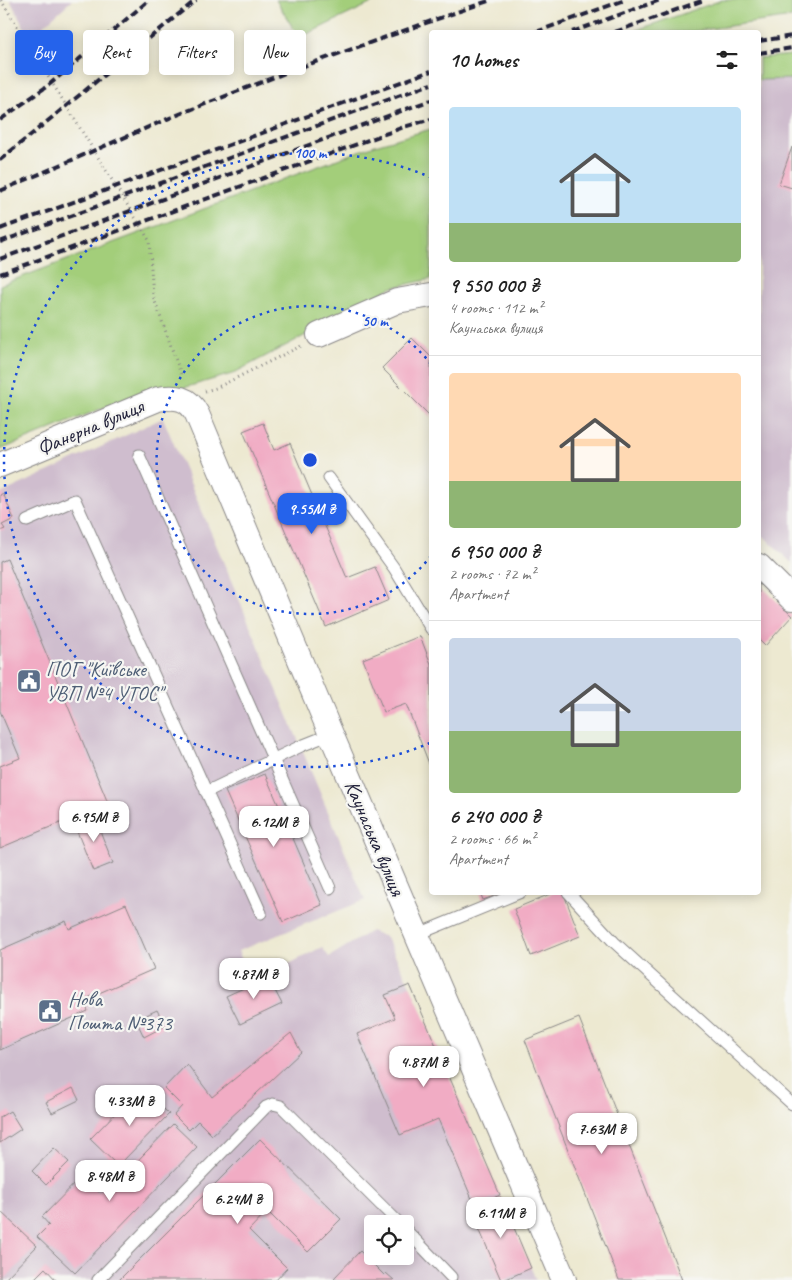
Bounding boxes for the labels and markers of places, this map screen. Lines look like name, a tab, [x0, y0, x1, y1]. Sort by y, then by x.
centre of rings	[301, 451, 319, 469]
pin: 9.55M ₴	[266, 492, 358, 535]
place label: ПОГ "Київське УВП №4 УТОС"	[46, 656, 166, 706]
public building icon: ПОГ "Київське УВП №4 УТОС"	[16, 668, 42, 694]
pin: 6.95M ₴	[48, 800, 140, 843]
pin: 6.12M ₴	[228, 806, 320, 848]
pin: 4.87M ₴	[208, 958, 300, 1000]
place label: Нова Пошта №373	[68, 986, 174, 1036]
public building icon: Нова Пошта №373	[37, 998, 63, 1024]
pin: 4.87M ₴	[378, 1046, 470, 1088]
pin: 4.33M ₴	[84, 1084, 176, 1127]
pin: 7.63M ₴	[556, 1112, 648, 1155]
pin: 8.48M ₴	[64, 1160, 156, 1202]
pin: 6.24M ₴	[192, 1182, 284, 1225]
pin: 6.11M ₴	[455, 1196, 547, 1239]

